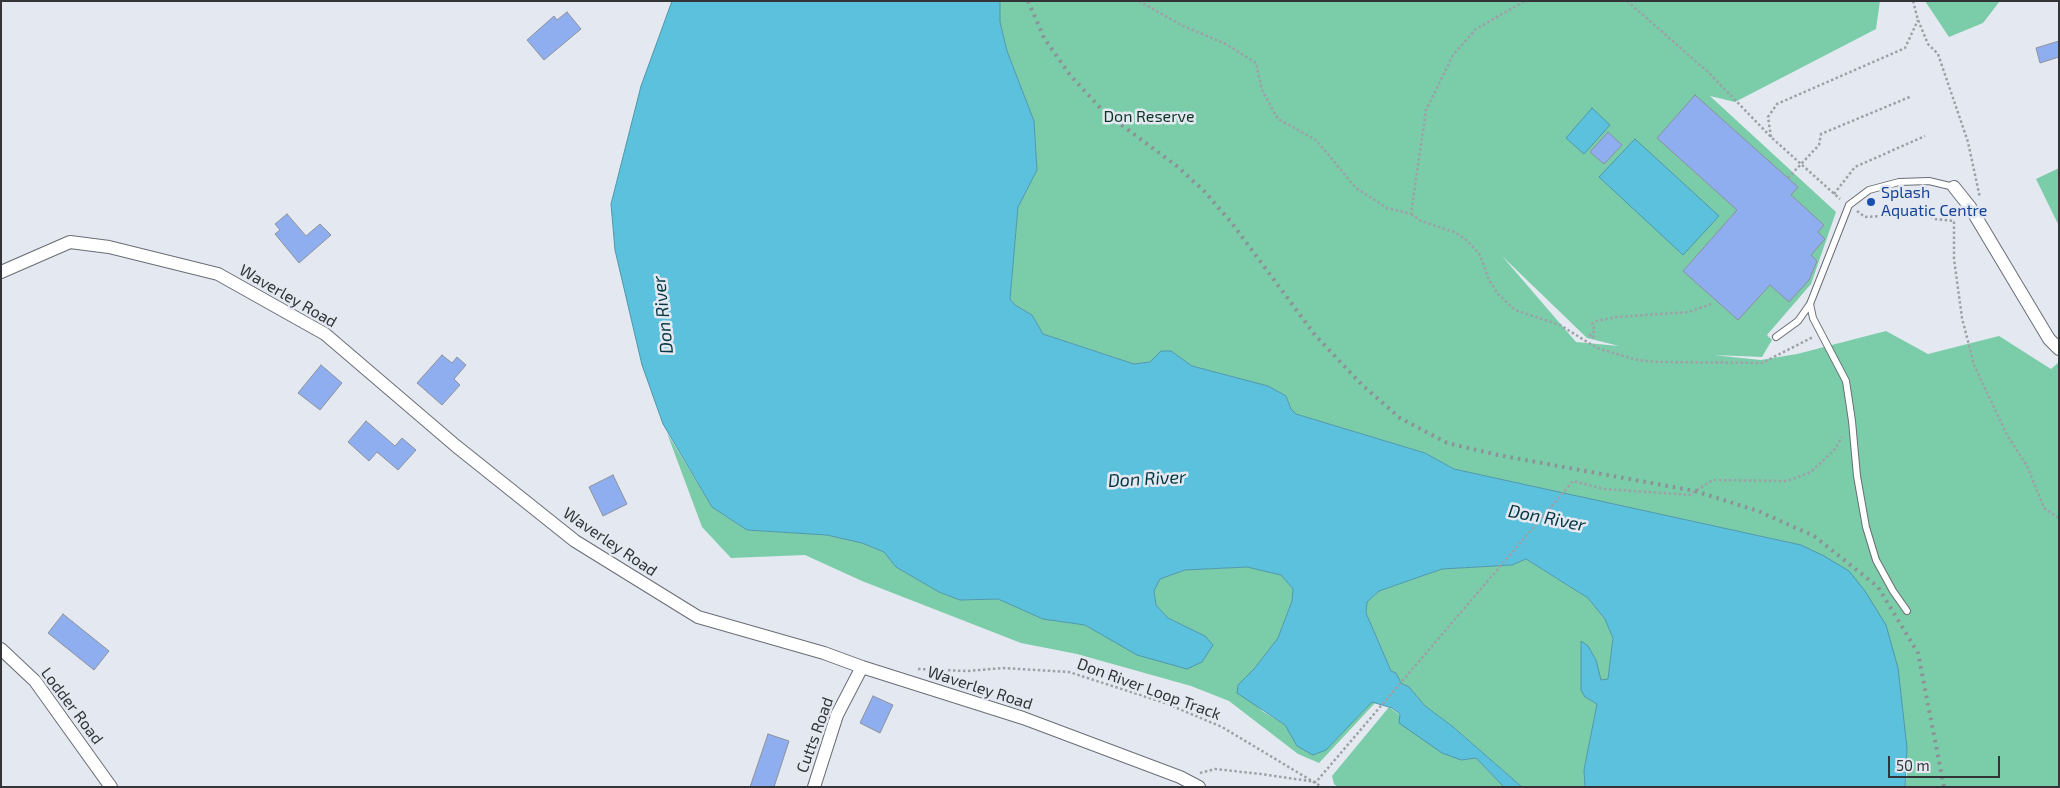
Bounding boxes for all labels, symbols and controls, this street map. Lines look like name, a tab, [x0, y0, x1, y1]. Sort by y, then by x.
park label: Don Reserve	[1103, 107, 1195, 127]
place label: Splash Aquatic Centre	[1881, 183, 1987, 221]
marker: Splash Aquatic Centre	[1865, 196, 1877, 208]
street label: Waverley Road	[236, 260, 340, 332]
water label: Don River	[648, 275, 678, 355]
water label: Don River	[1107, 466, 1187, 492]
water label: Don River	[1506, 500, 1588, 536]
street label: Waverley Road	[559, 503, 661, 581]
street label: Don River Loop Track	[1074, 654, 1224, 724]
street label: Waverley Road	[925, 662, 1035, 714]
street label: Lodder Road	[37, 664, 107, 748]
street label: Cutts Road	[792, 695, 838, 775]
scale bar	[1890, 746, 2002, 778]
text: 50 m	[1896, 756, 1930, 774]

